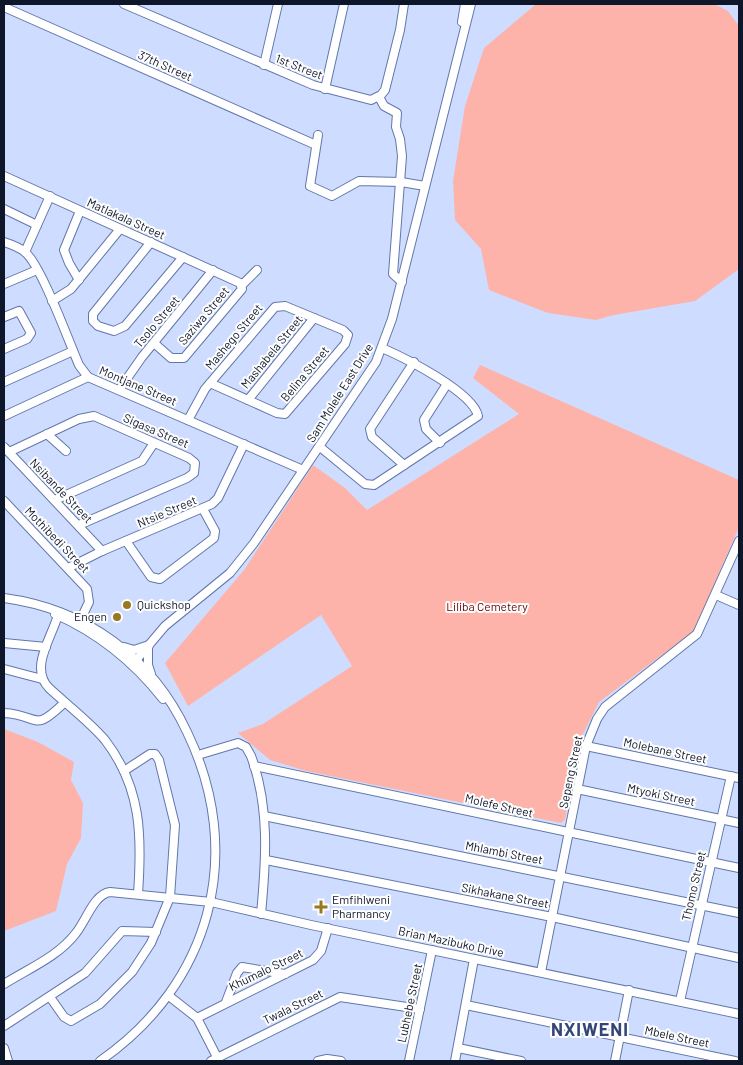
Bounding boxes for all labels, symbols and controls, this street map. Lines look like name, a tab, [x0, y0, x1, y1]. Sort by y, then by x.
street label: 37th Street	[136, 47, 195, 83]
street label: 1st Street	[274, 51, 325, 81]
street label: Matlakala Street	[85, 195, 168, 242]
street label: Saziwa Street	[175, 284, 232, 347]
street label: Tsolo Street	[131, 293, 182, 350]
street label: Mashego Street	[202, 301, 265, 372]
street label: Mashabela Street	[237, 312, 305, 391]
street label: Sam Molele East Drive	[303, 340, 375, 444]
street label: Belina Street	[277, 343, 331, 404]
street label: Montjane Street	[97, 362, 179, 408]
street label: Sigasa Street	[122, 410, 191, 450]
street label: Nsibande Street	[27, 455, 96, 525]
street label: Ntsie Street	[135, 492, 198, 530]
street label: Mothibedi Street	[23, 503, 93, 575]
place label: Quickshop	[137, 597, 191, 611]
marker: Quickshop	[121, 599, 133, 611]
park label: Liliba Cemetery	[446, 599, 528, 613]
place label: Engen	[74, 609, 107, 623]
marker: Engen	[111, 611, 123, 623]
street label: Sepeng Street	[555, 734, 585, 810]
street label: Molebane Street	[622, 734, 708, 766]
street label: Mtyoki Street	[626, 780, 696, 808]
street label: Molefe Street	[464, 790, 535, 820]
street label: Mhlambi Street	[464, 838, 544, 866]
street label: Thomo Street	[678, 849, 708, 922]
street label: Sikhakane Street	[460, 880, 550, 910]
place label: Emfihlweni Pharmancy	[332, 892, 391, 920]
marker: Emfihlweni Pharmancy	[314, 900, 328, 914]
street label: Brian Mazibuko Drive	[397, 923, 505, 959]
street label: Khumalo Street	[226, 945, 305, 993]
street label: Lubhebe Street	[394, 962, 424, 1044]
street label: Twala Street	[260, 986, 325, 1027]
district label: NXIWENI	[551, 1018, 629, 1040]
street label: Mbele Street	[644, 1022, 711, 1050]

